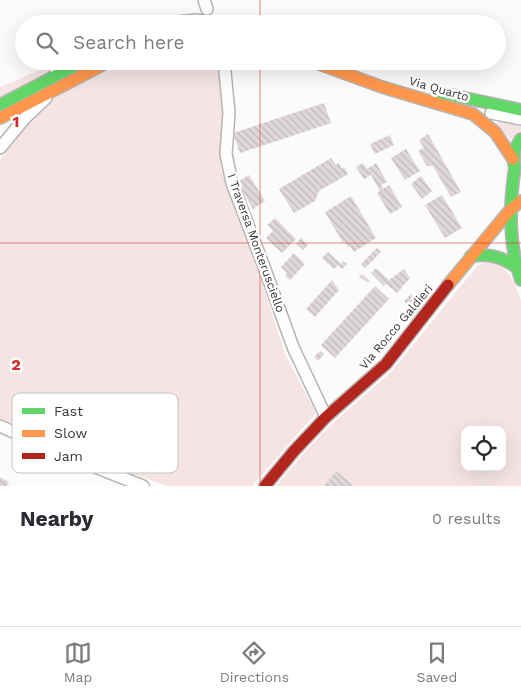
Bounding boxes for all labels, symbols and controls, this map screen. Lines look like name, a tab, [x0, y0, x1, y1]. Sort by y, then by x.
search box	[15, 15, 506, 70]
icon: search	[33, 29, 61, 57]
text: Search here	[73, 31, 184, 54]
street label: Via Quarto	[408, 74, 470, 104]
text: 1	[13, 112, 19, 131]
street label: I Traversa Monterusciello	[224, 172, 288, 314]
street label: Via Rocco Galdieri	[357, 282, 435, 372]
text: 2	[11, 355, 21, 374]
legend	[12, 393, 178, 473]
text: Fast	[54, 403, 83, 419]
text: Slow	[54, 425, 87, 441]
map controls	[461, 426, 506, 471]
button: locate	[461, 426, 506, 471]
text: Jam	[54, 448, 83, 464]
text: Nearby	[20, 506, 93, 531]
text: 0 results	[432, 509, 501, 528]
tab: Map	[64, 639, 92, 685]
tab: Directions	[220, 639, 289, 685]
tab: Saved	[417, 639, 457, 685]

